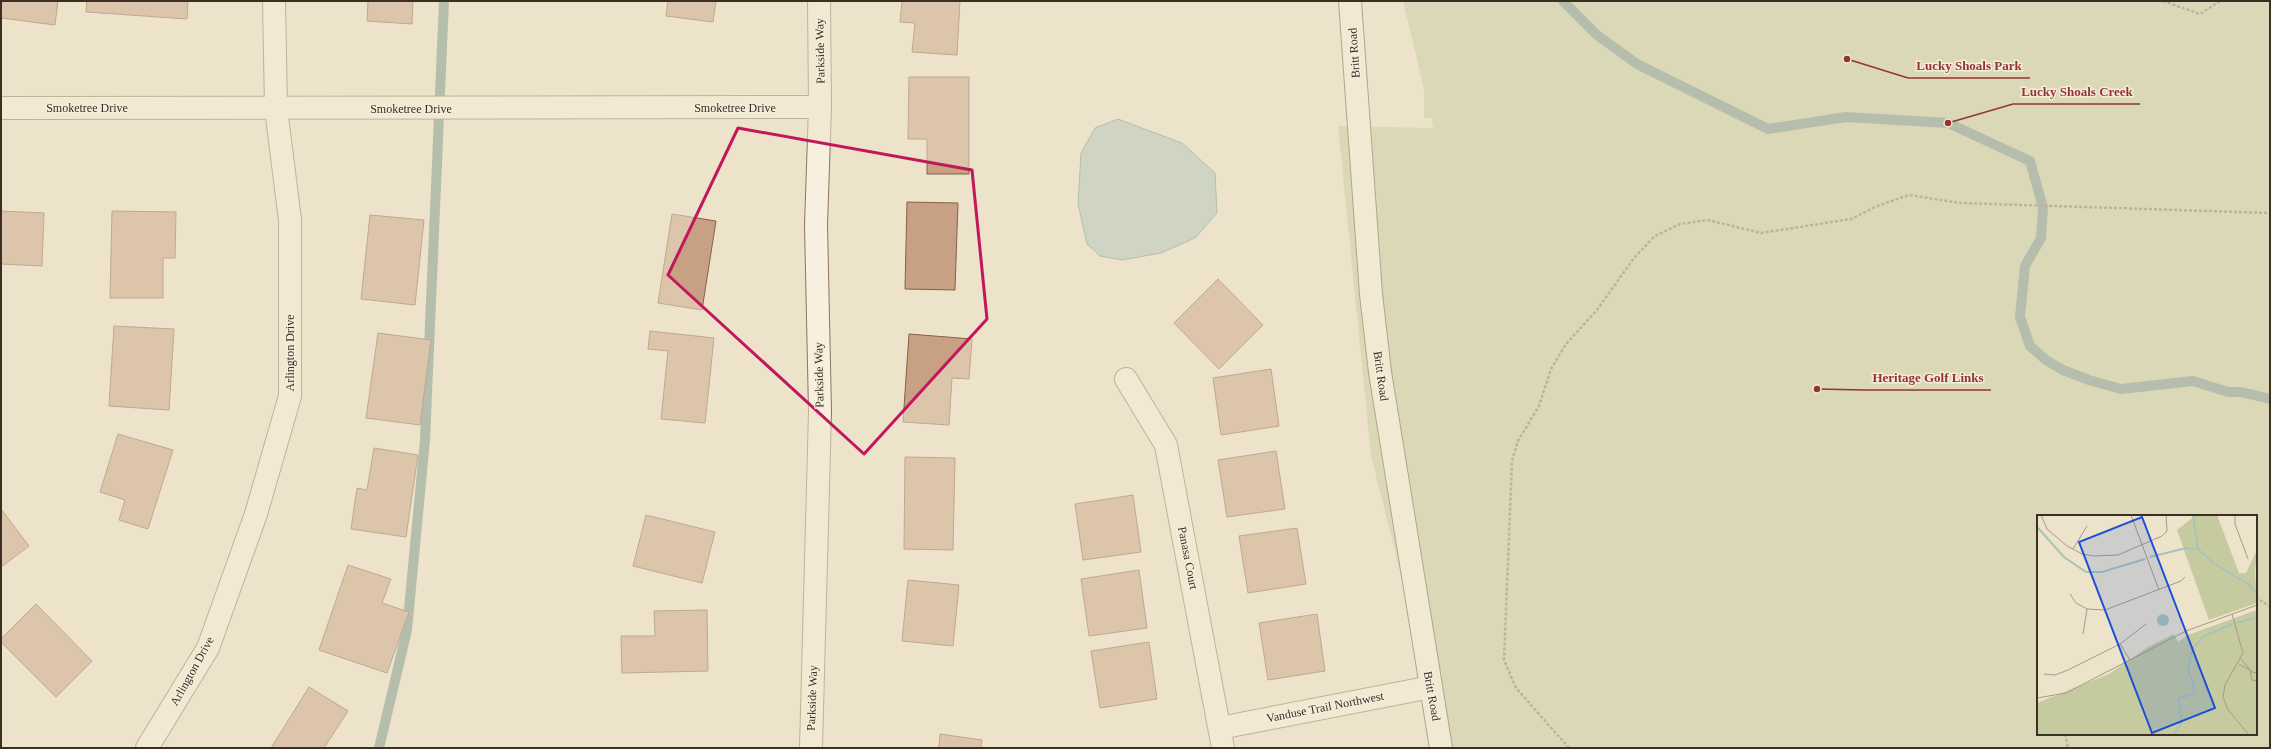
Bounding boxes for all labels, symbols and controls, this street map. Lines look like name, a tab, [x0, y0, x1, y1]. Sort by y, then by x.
street label: Parkside Way	[812, 18, 828, 84]
street label: Britt Road	[1345, 27, 1363, 79]
callout: Lucky Shoals Park	[1908, 53, 2030, 78]
text: Lucky Shoals Park	[1916, 58, 2023, 73]
callout: Lucky Shoals Creek	[2013, 79, 2140, 104]
text: Lucky Shoals Creek	[2021, 84, 2134, 99]
street label: Smoketree Drive	[46, 101, 128, 115]
street label: Smoketree Drive	[694, 101, 776, 115]
street label: Smoketree Drive	[370, 102, 452, 116]
street label: Arlington Drive	[283, 315, 297, 392]
street label: Parkside Way	[811, 342, 827, 408]
street label: Britt Road	[1371, 350, 1391, 402]
callout: Heritage Golf Links	[1864, 365, 1991, 390]
text: Heritage Golf Links	[1872, 370, 1984, 385]
inset map	[2037, 515, 2257, 735]
street label: Panasa Court	[1175, 525, 1201, 591]
street label: Arlington Drive	[167, 634, 217, 708]
street label: Parkside Way	[804, 665, 820, 731]
street label: Britt Road	[1421, 670, 1443, 722]
street label: Vanduse Trail Northwest	[1265, 689, 1386, 725]

